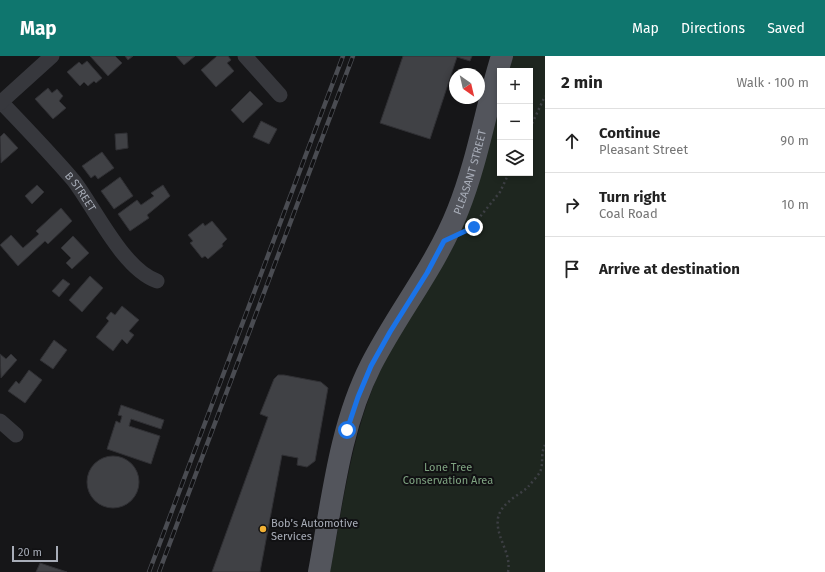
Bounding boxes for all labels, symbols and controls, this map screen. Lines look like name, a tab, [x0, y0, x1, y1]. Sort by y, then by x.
text: Map	[20, 17, 57, 40]
text: Map	[632, 20, 659, 37]
text: Directions	[681, 20, 745, 37]
text: Saved	[767, 20, 805, 37]
north arrow	[449, 68, 485, 104]
map controls	[497, 68, 533, 176]
button: +	[497, 68, 533, 104]
text: 2 min	[561, 72, 603, 93]
text: Walk · 100 m	[737, 75, 809, 90]
button: −	[497, 104, 533, 140]
text: Continue	[599, 124, 660, 142]
street label: PLEASANT STREET	[451, 128, 489, 217]
icon: ahead	[561, 130, 583, 152]
text: 90 m	[780, 133, 809, 148]
button: layers	[497, 140, 533, 176]
text: Pleasant Street	[599, 142, 688, 157]
street label: B STREET	[62, 169, 99, 214]
text: Turn right	[599, 188, 666, 206]
icon: right	[561, 194, 583, 216]
text: 10 m	[782, 197, 809, 212]
text: Coal Road	[599, 206, 658, 221]
route end	[465, 218, 483, 236]
icon: arrive	[561, 258, 583, 280]
text: Arrive at destination	[599, 260, 740, 278]
route start	[338, 421, 356, 439]
park label: Lone Tree Conservation Area	[403, 461, 493, 487]
place label: Bob’s Automotive Services	[271, 517, 358, 543]
marker: Bob’s Automotive Services	[258, 524, 268, 534]
scale bar	[12, 544, 58, 563]
text: 20 m	[18, 546, 42, 559]

